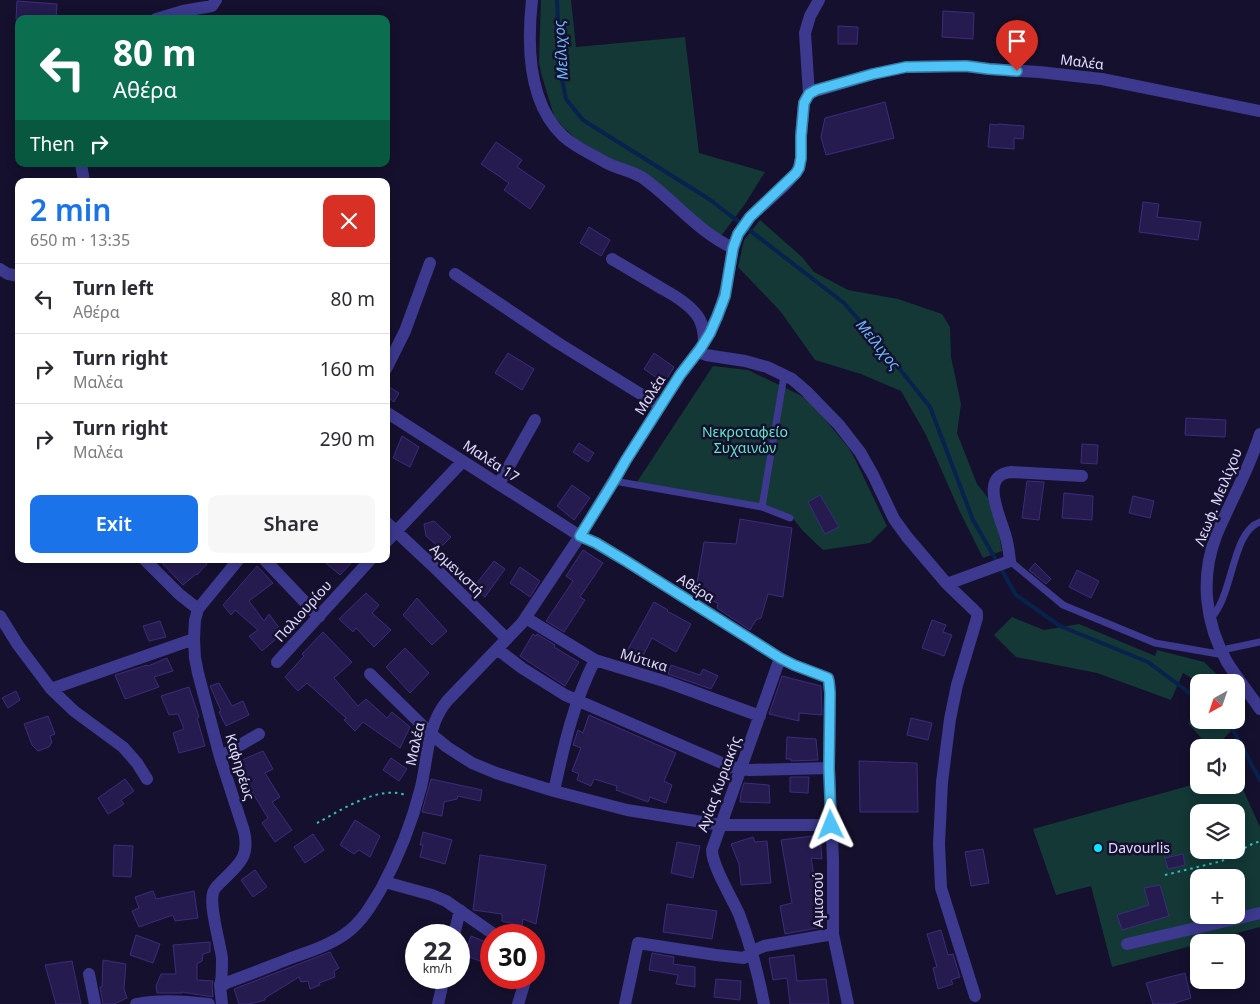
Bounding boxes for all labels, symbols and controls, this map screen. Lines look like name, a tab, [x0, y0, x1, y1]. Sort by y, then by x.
water label: Μείλιχος	[548, 20, 572, 81]
pin	[996, 20, 1038, 71]
icon: arrive	[1003, 27, 1031, 55]
text: 80 m	[113, 29, 196, 76]
icon: left	[30, 35, 95, 100]
street label: Μαλέα	[1059, 49, 1105, 74]
text: Αθέρα	[113, 74, 177, 104]
icon: right	[85, 130, 113, 158]
text: Then	[30, 131, 75, 157]
text: 2 min	[30, 189, 111, 230]
button: close	[323, 195, 375, 247]
text: 650 m · 13:35	[30, 229, 130, 251]
text: Turn left	[73, 275, 154, 301]
icon: left	[30, 285, 58, 313]
text: 80 m	[331, 286, 375, 312]
text: Αθέρα	[73, 301, 120, 323]
water label: Μείλιχος	[852, 315, 905, 374]
text: Turn right	[73, 345, 168, 371]
icon: right	[30, 355, 58, 383]
text: 160 m	[320, 356, 375, 382]
text: Μαλέα	[73, 371, 123, 393]
street label: Μαλέα	[630, 371, 669, 418]
text: Turn right	[73, 415, 168, 441]
park label: Νεκροταφείο Συχαινών	[702, 422, 788, 457]
icon: right	[30, 425, 58, 453]
text: 290 m	[320, 426, 375, 452]
street label: Μαλέα 17	[459, 435, 523, 486]
text: Μαλέα	[73, 441, 123, 463]
street label: Λεωφ. Μειλίχου	[1189, 445, 1246, 549]
button: Exit	[30, 495, 198, 553]
button: Share	[208, 495, 375, 553]
street label: Αρμενιστή	[426, 539, 488, 600]
street label: Αθέρα	[674, 569, 719, 607]
street label: Παλιουρίου	[270, 576, 335, 646]
street label: Μύτικα	[618, 643, 670, 676]
north arrow	[1190, 674, 1245, 729]
map controls	[1190, 674, 1245, 989]
street label: Μαλέα	[401, 720, 428, 767]
street label: Καφηρέως	[221, 731, 260, 803]
street label: Αγίας Κυριακής	[692, 733, 745, 834]
button: sound	[1190, 739, 1245, 794]
position arrow	[804, 798, 856, 850]
button: layers	[1190, 804, 1245, 859]
place label: Davourlis	[1108, 838, 1170, 857]
marker: Davourlis	[1092, 842, 1104, 854]
button: +	[1190, 869, 1245, 924]
street label: Αμισσού	[808, 872, 827, 928]
speed limit sign: 30	[480, 924, 545, 989]
text: 22	[423, 933, 452, 967]
button: −	[1190, 934, 1245, 989]
text: km/h	[423, 960, 452, 977]

